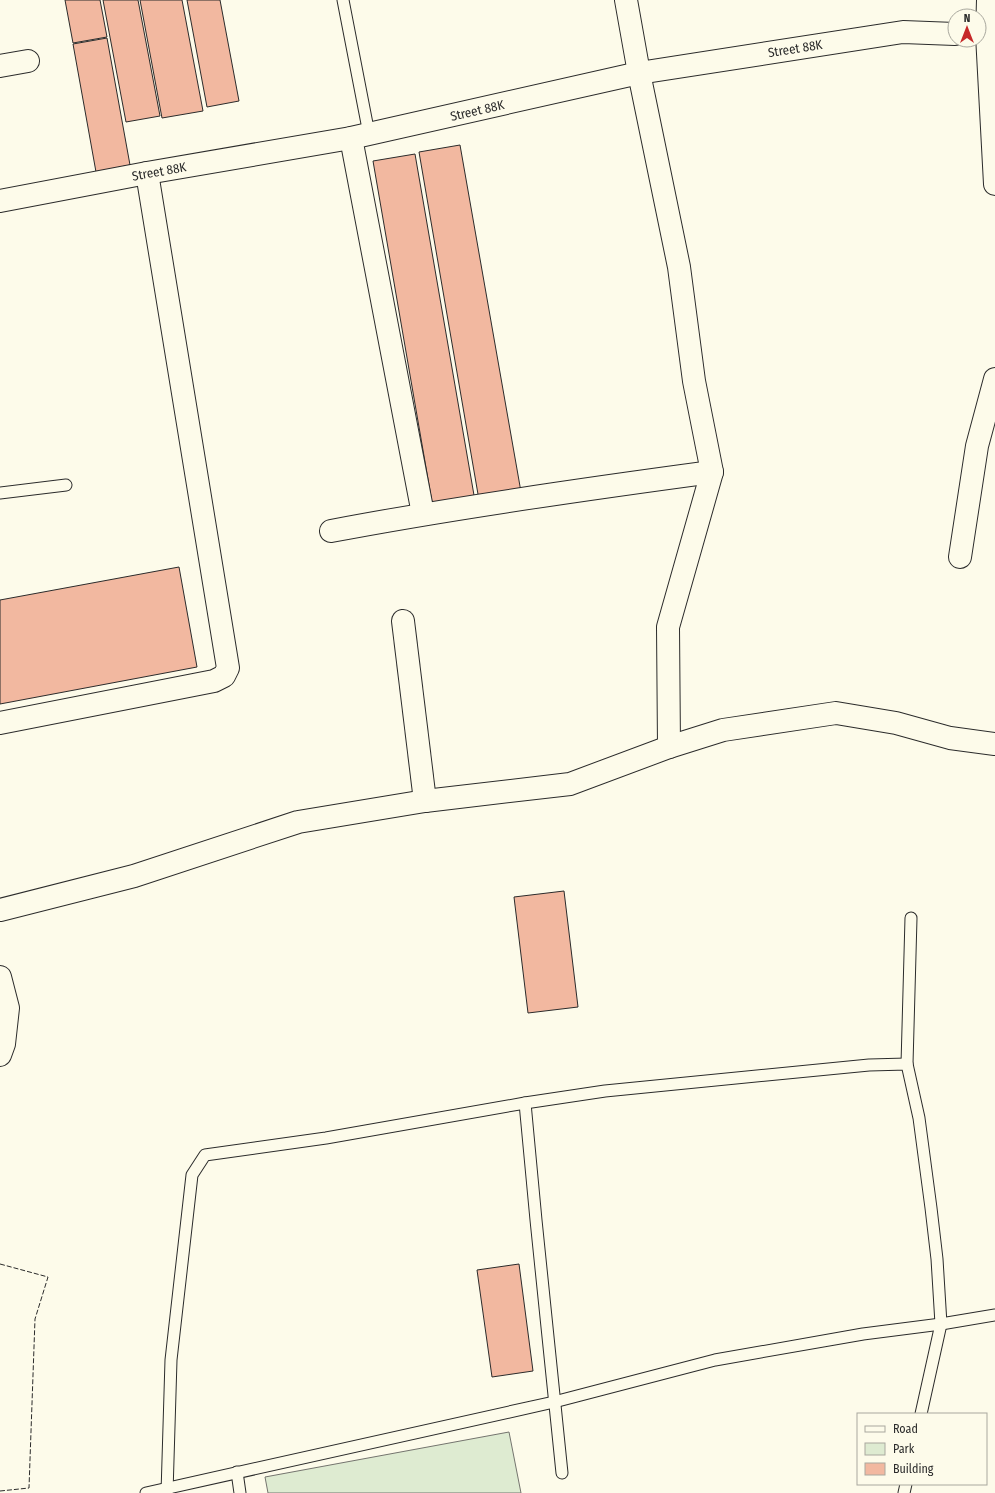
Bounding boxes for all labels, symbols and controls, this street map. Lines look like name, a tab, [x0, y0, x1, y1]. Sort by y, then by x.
north arrow	[947, 8, 987, 48]
text: N	[964, 12, 970, 25]
street label: Street 88K	[767, 37, 823, 60]
street label: Street 88K	[449, 97, 506, 124]
street label: Street 88K	[131, 159, 188, 184]
legend	[857, 1413, 987, 1485]
text: Road	[893, 1422, 918, 1436]
text: Park	[893, 1442, 915, 1456]
text: Building	[893, 1462, 934, 1476]

